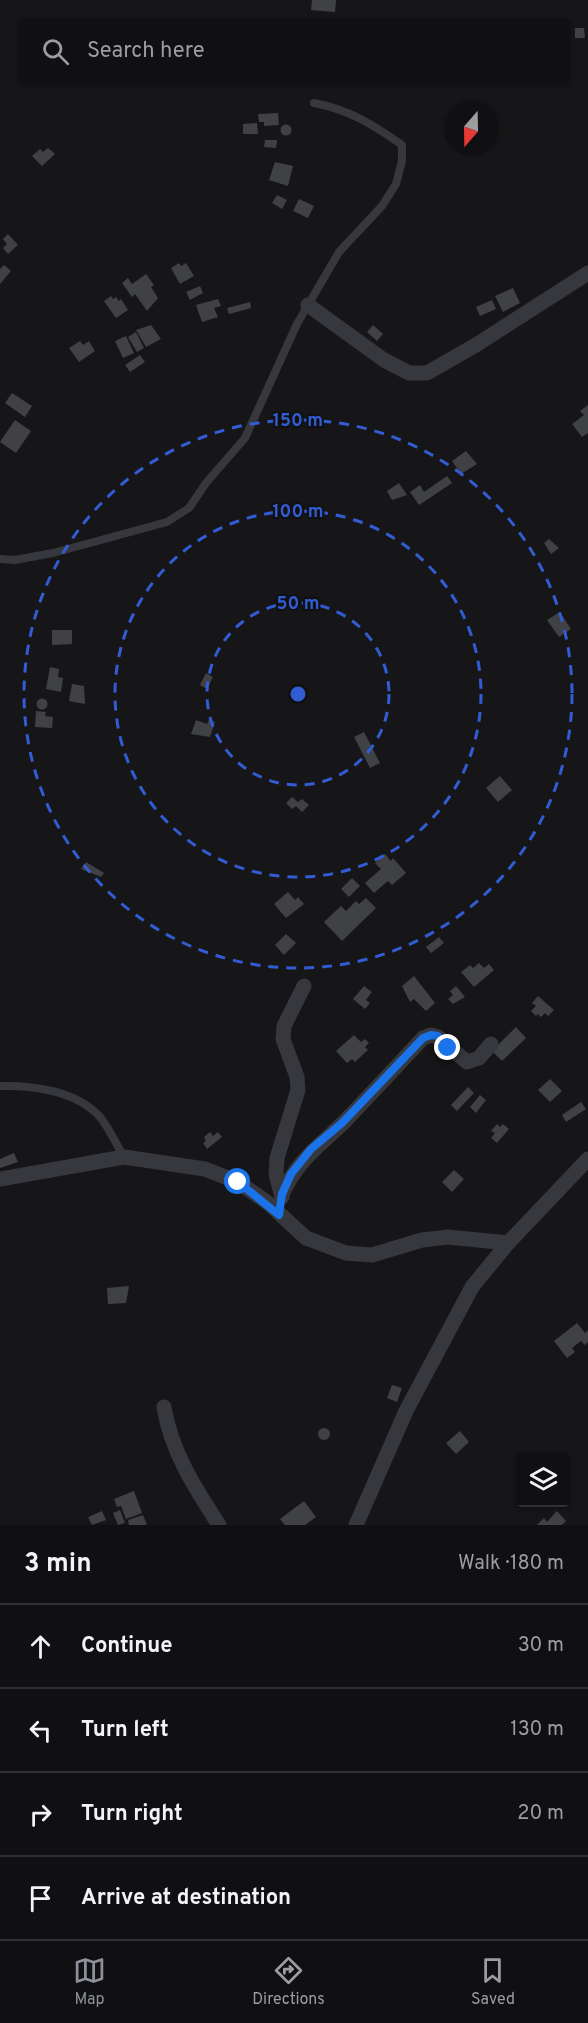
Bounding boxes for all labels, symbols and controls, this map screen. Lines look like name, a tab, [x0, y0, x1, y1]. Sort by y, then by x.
search box	[18, 18, 570, 84]
icon: search	[39, 35, 72, 68]
text: Search here	[87, 38, 205, 65]
north arrow	[444, 102, 498, 156]
text: 150 m	[273, 410, 323, 433]
text: 100 m	[272, 501, 324, 524]
text: 50 m	[276, 593, 320, 616]
centre of rings	[288, 684, 308, 704]
route end	[434, 1034, 460, 1060]
route start	[224, 1168, 250, 1194]
map controls	[516, 1453, 570, 1507]
button: layers	[516, 1453, 570, 1507]
text: 3 min	[24, 1548, 92, 1581]
text: Walk · 180 m	[458, 1551, 564, 1577]
icon: ahead	[24, 1630, 57, 1663]
text: Continue	[81, 1633, 172, 1660]
text: 30 m	[518, 1633, 564, 1659]
icon: left	[24, 1714, 57, 1747]
text: Turn left	[81, 1717, 169, 1744]
text: 130 m	[510, 1717, 564, 1743]
icon: right	[24, 1798, 57, 1831]
text: Turn right	[81, 1801, 183, 1828]
text: 20 m	[517, 1801, 564, 1827]
icon: arrive	[24, 1882, 57, 1915]
text: Arrive at destination	[81, 1885, 291, 1912]
tab: Map	[73, 1954, 106, 2010]
tab: Directions	[252, 1954, 325, 2010]
tab: Saved	[471, 1954, 515, 2010]

